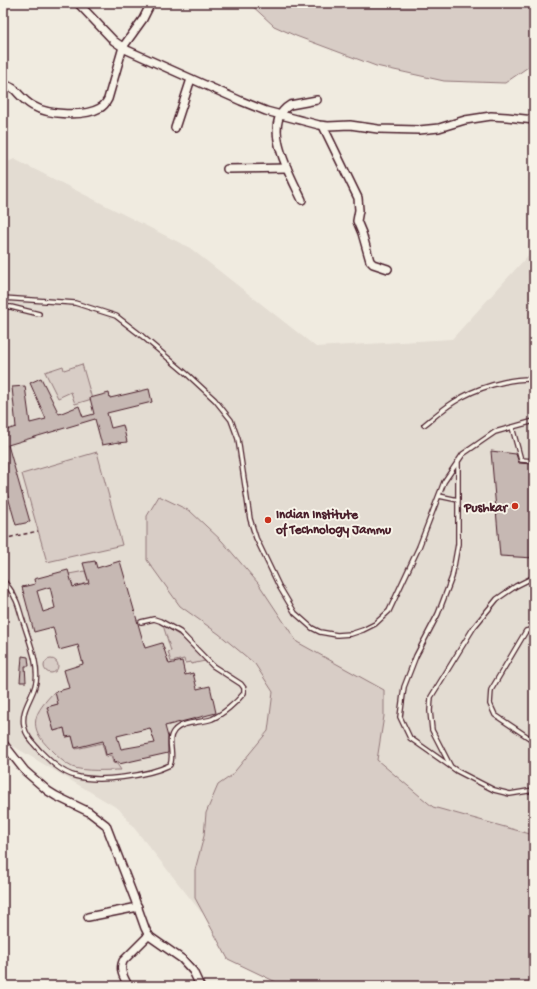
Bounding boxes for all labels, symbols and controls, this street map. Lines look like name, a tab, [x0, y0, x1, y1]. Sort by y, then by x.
place label: Pushkar	[463, 501, 508, 516]
marker: Pushkar	[510, 501, 520, 511]
place label: Indian Institute of Technology Jammu	[275, 508, 392, 538]
marker: Indian Institute of Technology Jammu	[263, 515, 273, 525]

